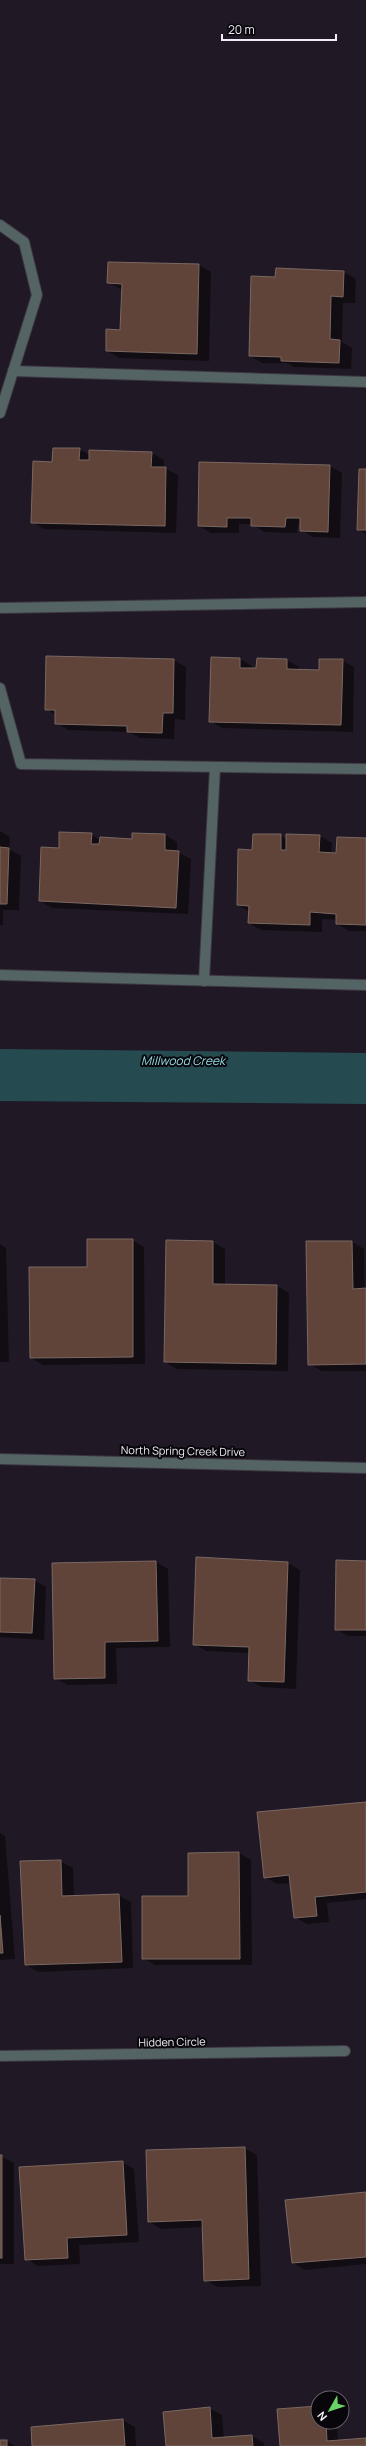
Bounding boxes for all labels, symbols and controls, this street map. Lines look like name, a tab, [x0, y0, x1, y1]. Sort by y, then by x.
scale bar	[222, 16, 336, 42]
text: 20 m	[228, 21, 255, 38]
water label: Millwood Creek	[141, 1052, 227, 1069]
street label: North Spring Creek Drive	[121, 1442, 246, 1459]
street label: Hidden Circle	[138, 2033, 206, 2050]
north arrow	[310, 2390, 350, 2430]
text: N	[313, 2409, 330, 2424]

